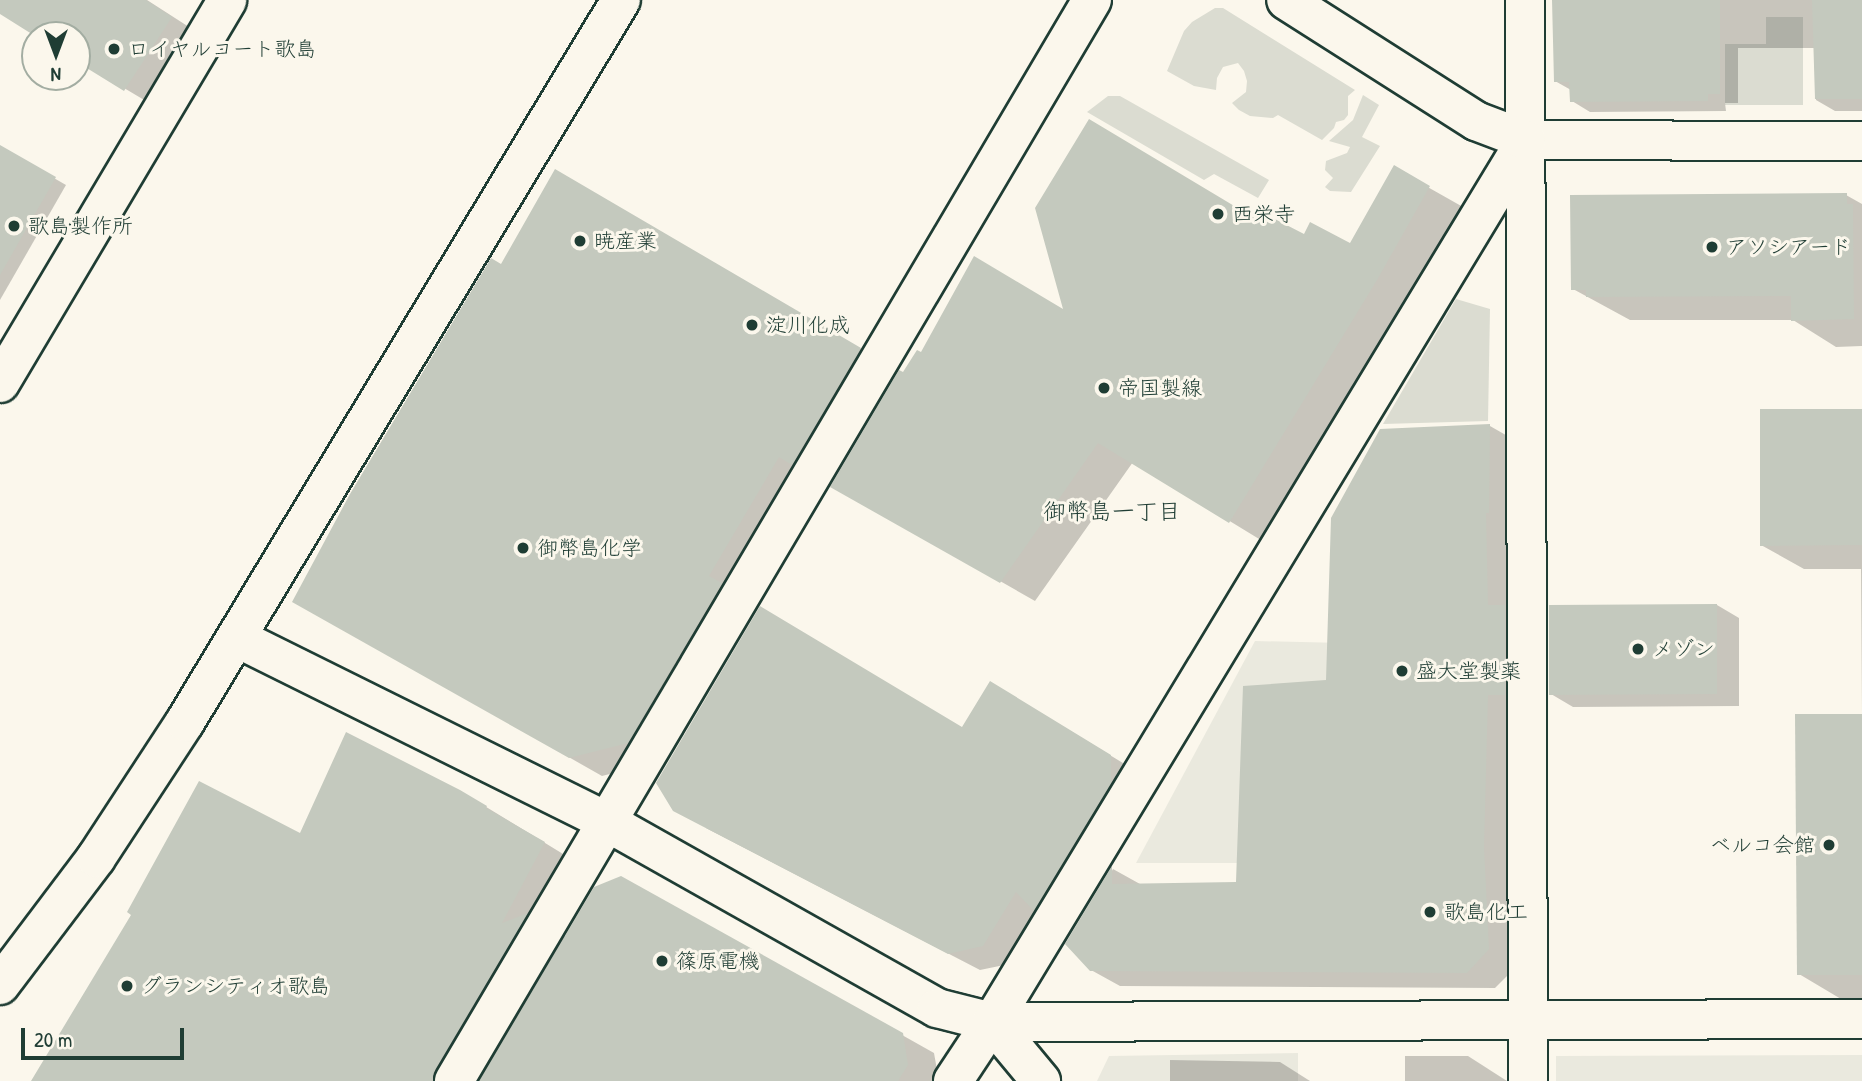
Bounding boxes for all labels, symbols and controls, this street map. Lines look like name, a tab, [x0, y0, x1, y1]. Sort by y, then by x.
north arrow	[21, 21, 91, 91]
place label: ロイヤルコート歌島	[128, 36, 317, 62]
marker: ロイヤルコート歌島	[106, 41, 122, 57]
text: N	[51, 62, 61, 88]
place label: 西栄寺	[1232, 201, 1295, 227]
marker: 西栄寺	[1210, 206, 1226, 222]
place label: 歌島製作所	[28, 213, 133, 239]
marker: 歌島製作所	[6, 218, 22, 234]
place label: 暁産業	[594, 228, 657, 254]
marker: 暁産業	[572, 233, 588, 249]
place label: アソシアード	[1726, 234, 1851, 260]
marker: アソシアード	[1704, 239, 1720, 255]
place label: 淀川化成	[766, 312, 850, 338]
marker: 淀川化成	[744, 317, 760, 333]
place label: 帝国製線	[1118, 375, 1202, 401]
marker: 帝国製線	[1096, 380, 1112, 396]
district label: 御幣島一丁目	[1043, 497, 1181, 525]
place label: 御幣島化学	[537, 535, 642, 561]
marker: 御幣島化学	[515, 540, 531, 556]
place label: メゾン	[1652, 636, 1715, 662]
marker: メゾン	[1630, 641, 1646, 657]
place label: 盛大堂製薬	[1416, 658, 1521, 684]
marker: 盛大堂製薬	[1394, 663, 1410, 679]
place label: ベルコ会館	[1710, 832, 1815, 858]
marker: ベルコ会館	[1821, 837, 1837, 853]
place label: 歌島化工	[1444, 899, 1528, 925]
marker: 歌島化工	[1422, 904, 1438, 920]
place label: 篠原電機	[676, 948, 760, 974]
marker: 篠原電機	[654, 953, 670, 969]
place label: グランシティオ歌島	[141, 973, 330, 999]
marker: グランシティオ歌島	[119, 978, 135, 994]
scale bar	[24, 1014, 187, 1058]
text: 20 m	[34, 1025, 72, 1054]

